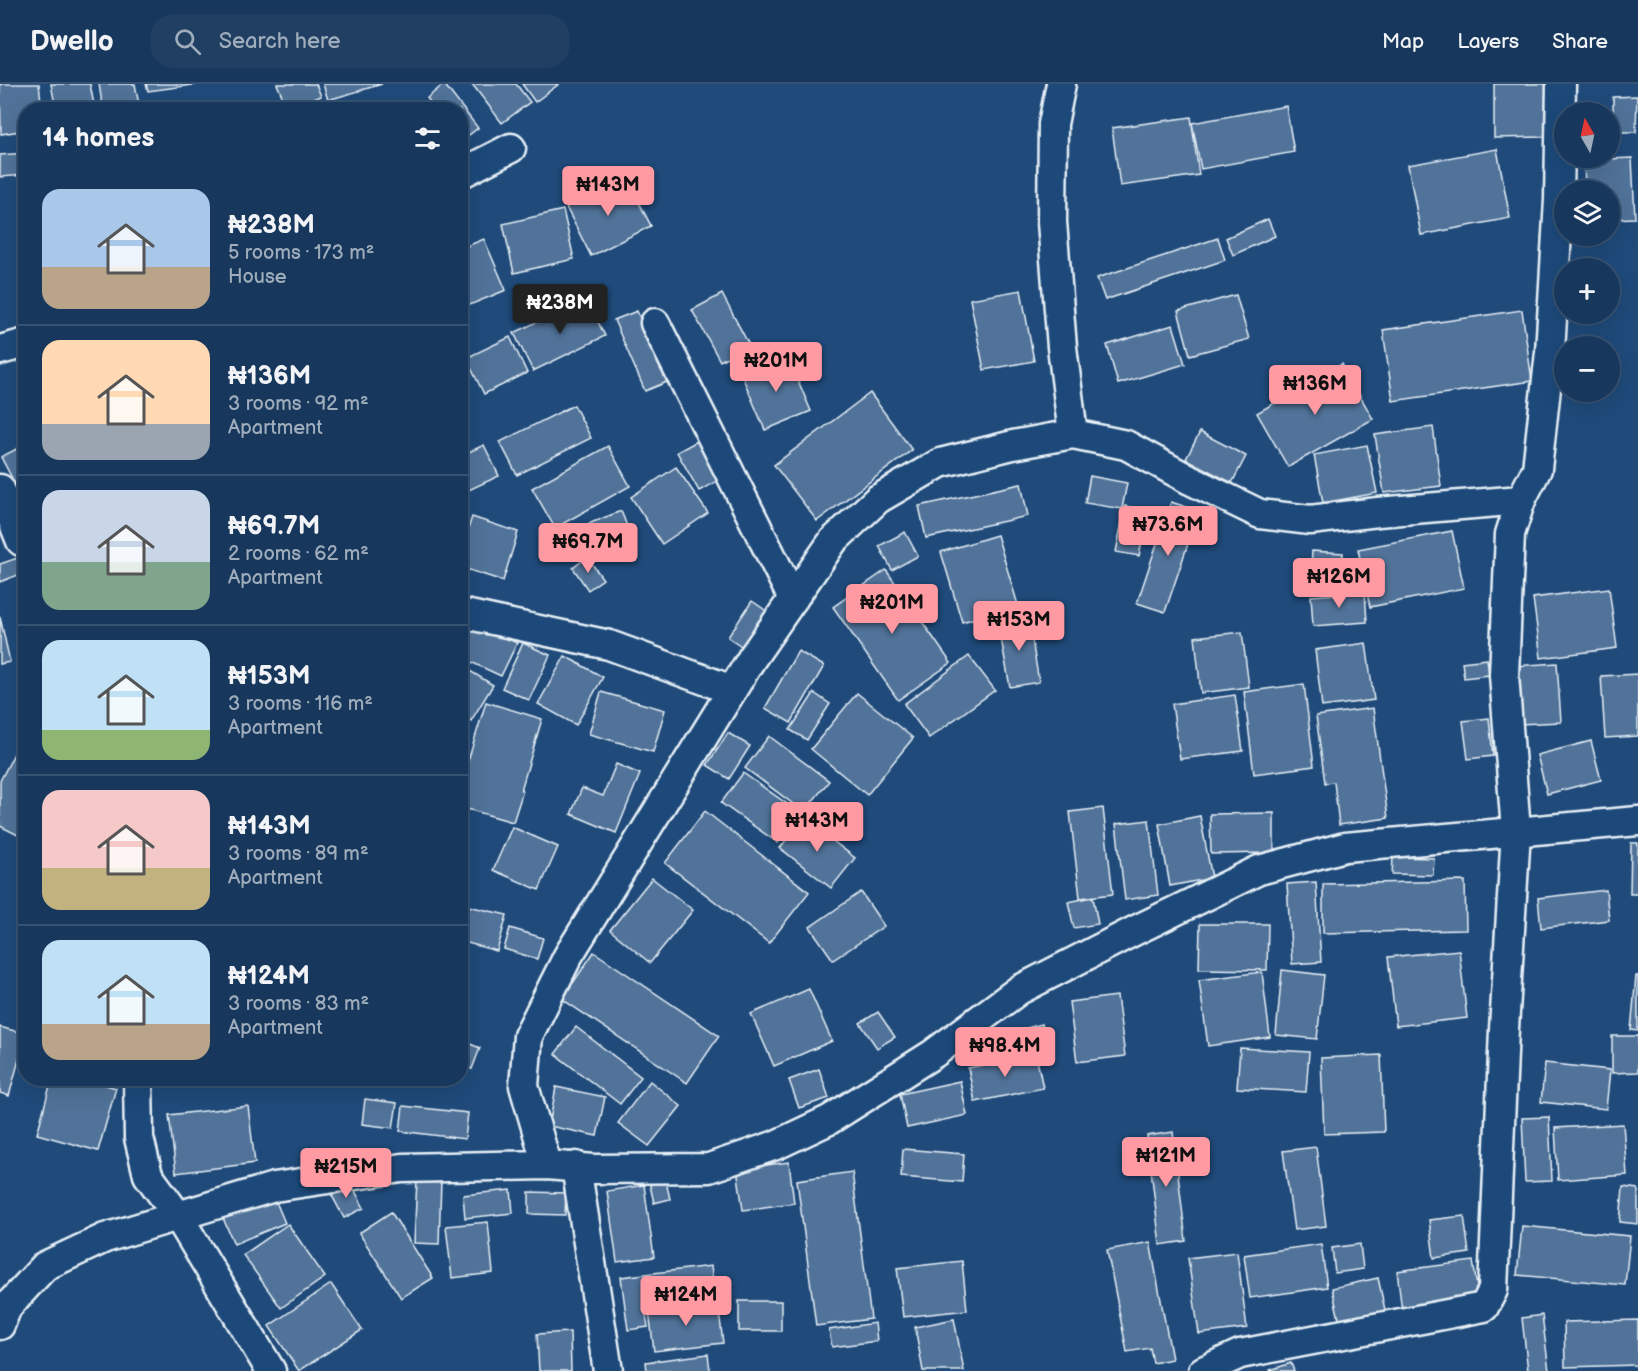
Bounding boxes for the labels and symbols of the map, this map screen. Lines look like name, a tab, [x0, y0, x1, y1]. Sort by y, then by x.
north arrow	[1554, 102, 1620, 168]
pin: ₦143M	[566, 166, 650, 217]
pin: ₦238M	[518, 284, 602, 335]
pin: ₦201M	[734, 342, 818, 393]
pin: ₦136M	[1273, 365, 1357, 416]
pin: ₦73.6M	[1119, 506, 1217, 557]
pin: ₦69.7M	[539, 523, 637, 574]
pin: ₦126M	[1297, 558, 1381, 609]
pin: ₦201M	[850, 584, 934, 635]
pin: ₦153M	[977, 601, 1061, 652]
pin: ₦143M	[775, 802, 859, 853]
pin: ₦98.4M	[956, 1027, 1054, 1078]
pin: ₦121M	[1124, 1137, 1208, 1188]
pin: ₦215M	[304, 1148, 388, 1199]
pin: ₦124M	[644, 1276, 728, 1327]

